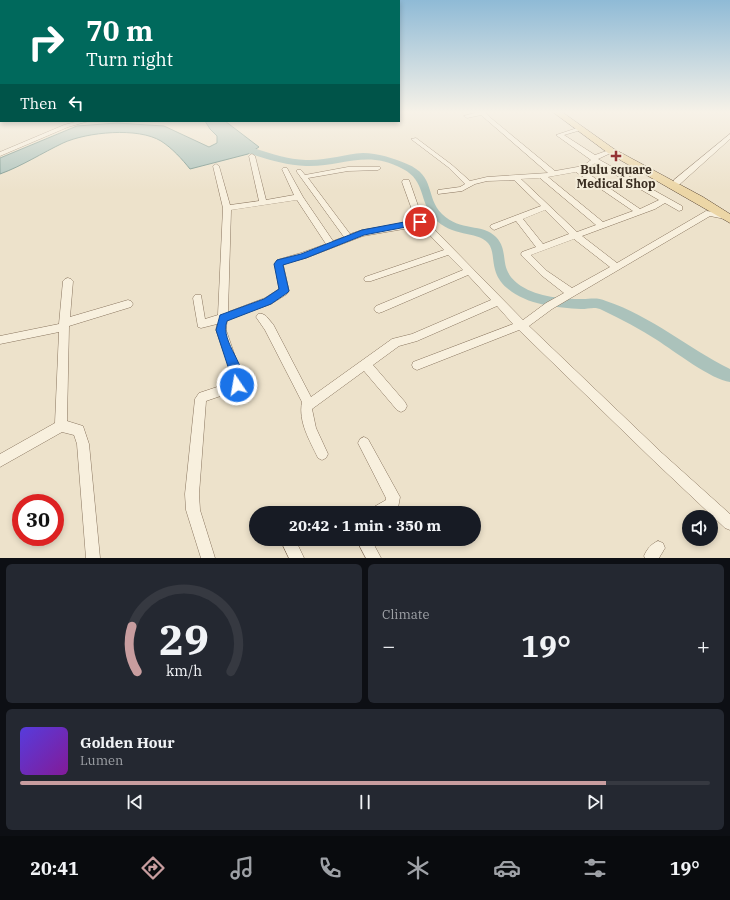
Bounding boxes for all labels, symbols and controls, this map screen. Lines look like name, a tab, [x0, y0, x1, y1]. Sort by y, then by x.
text: 70 m	[86, 12, 153, 49]
icon: right	[20, 16, 72, 68]
text: Turn right	[86, 48, 173, 71]
icon: left	[65, 92, 87, 114]
text: Then	[20, 94, 57, 113]
marker: Bulu square Medical Shop	[611, 151, 621, 161]
place label: Bulu square Medical Shop	[576, 162, 656, 191]
pin	[403, 205, 437, 239]
icon: arrive	[409, 211, 431, 233]
position arrow	[216, 364, 258, 406]
speed limit sign: 30	[12, 494, 64, 546]
map controls	[682, 510, 718, 546]
button: sound	[682, 510, 718, 546]
text: 20:42 · 1 min · 350 m	[289, 516, 441, 535]
text: Climate	[382, 606, 429, 623]
text: 29	[159, 611, 209, 665]
text: 19°	[521, 626, 571, 665]
text: −	[382, 631, 395, 660]
text: +	[697, 631, 710, 660]
text: km/h	[166, 660, 202, 679]
text: Golden Hour	[80, 733, 175, 752]
text: Lumen	[80, 752, 123, 769]
icon: previous	[124, 791, 146, 813]
icon: pause	[354, 791, 376, 813]
icon: next	[584, 791, 606, 813]
icon: directions	[139, 854, 167, 882]
icon: music	[228, 854, 256, 882]
icon: phone	[316, 854, 344, 882]
icon: climate	[404, 854, 432, 882]
icon: car	[493, 854, 521, 882]
icon: filters	[581, 854, 609, 882]
text: 20:41	[30, 857, 79, 880]
text: 19°	[670, 857, 700, 880]

